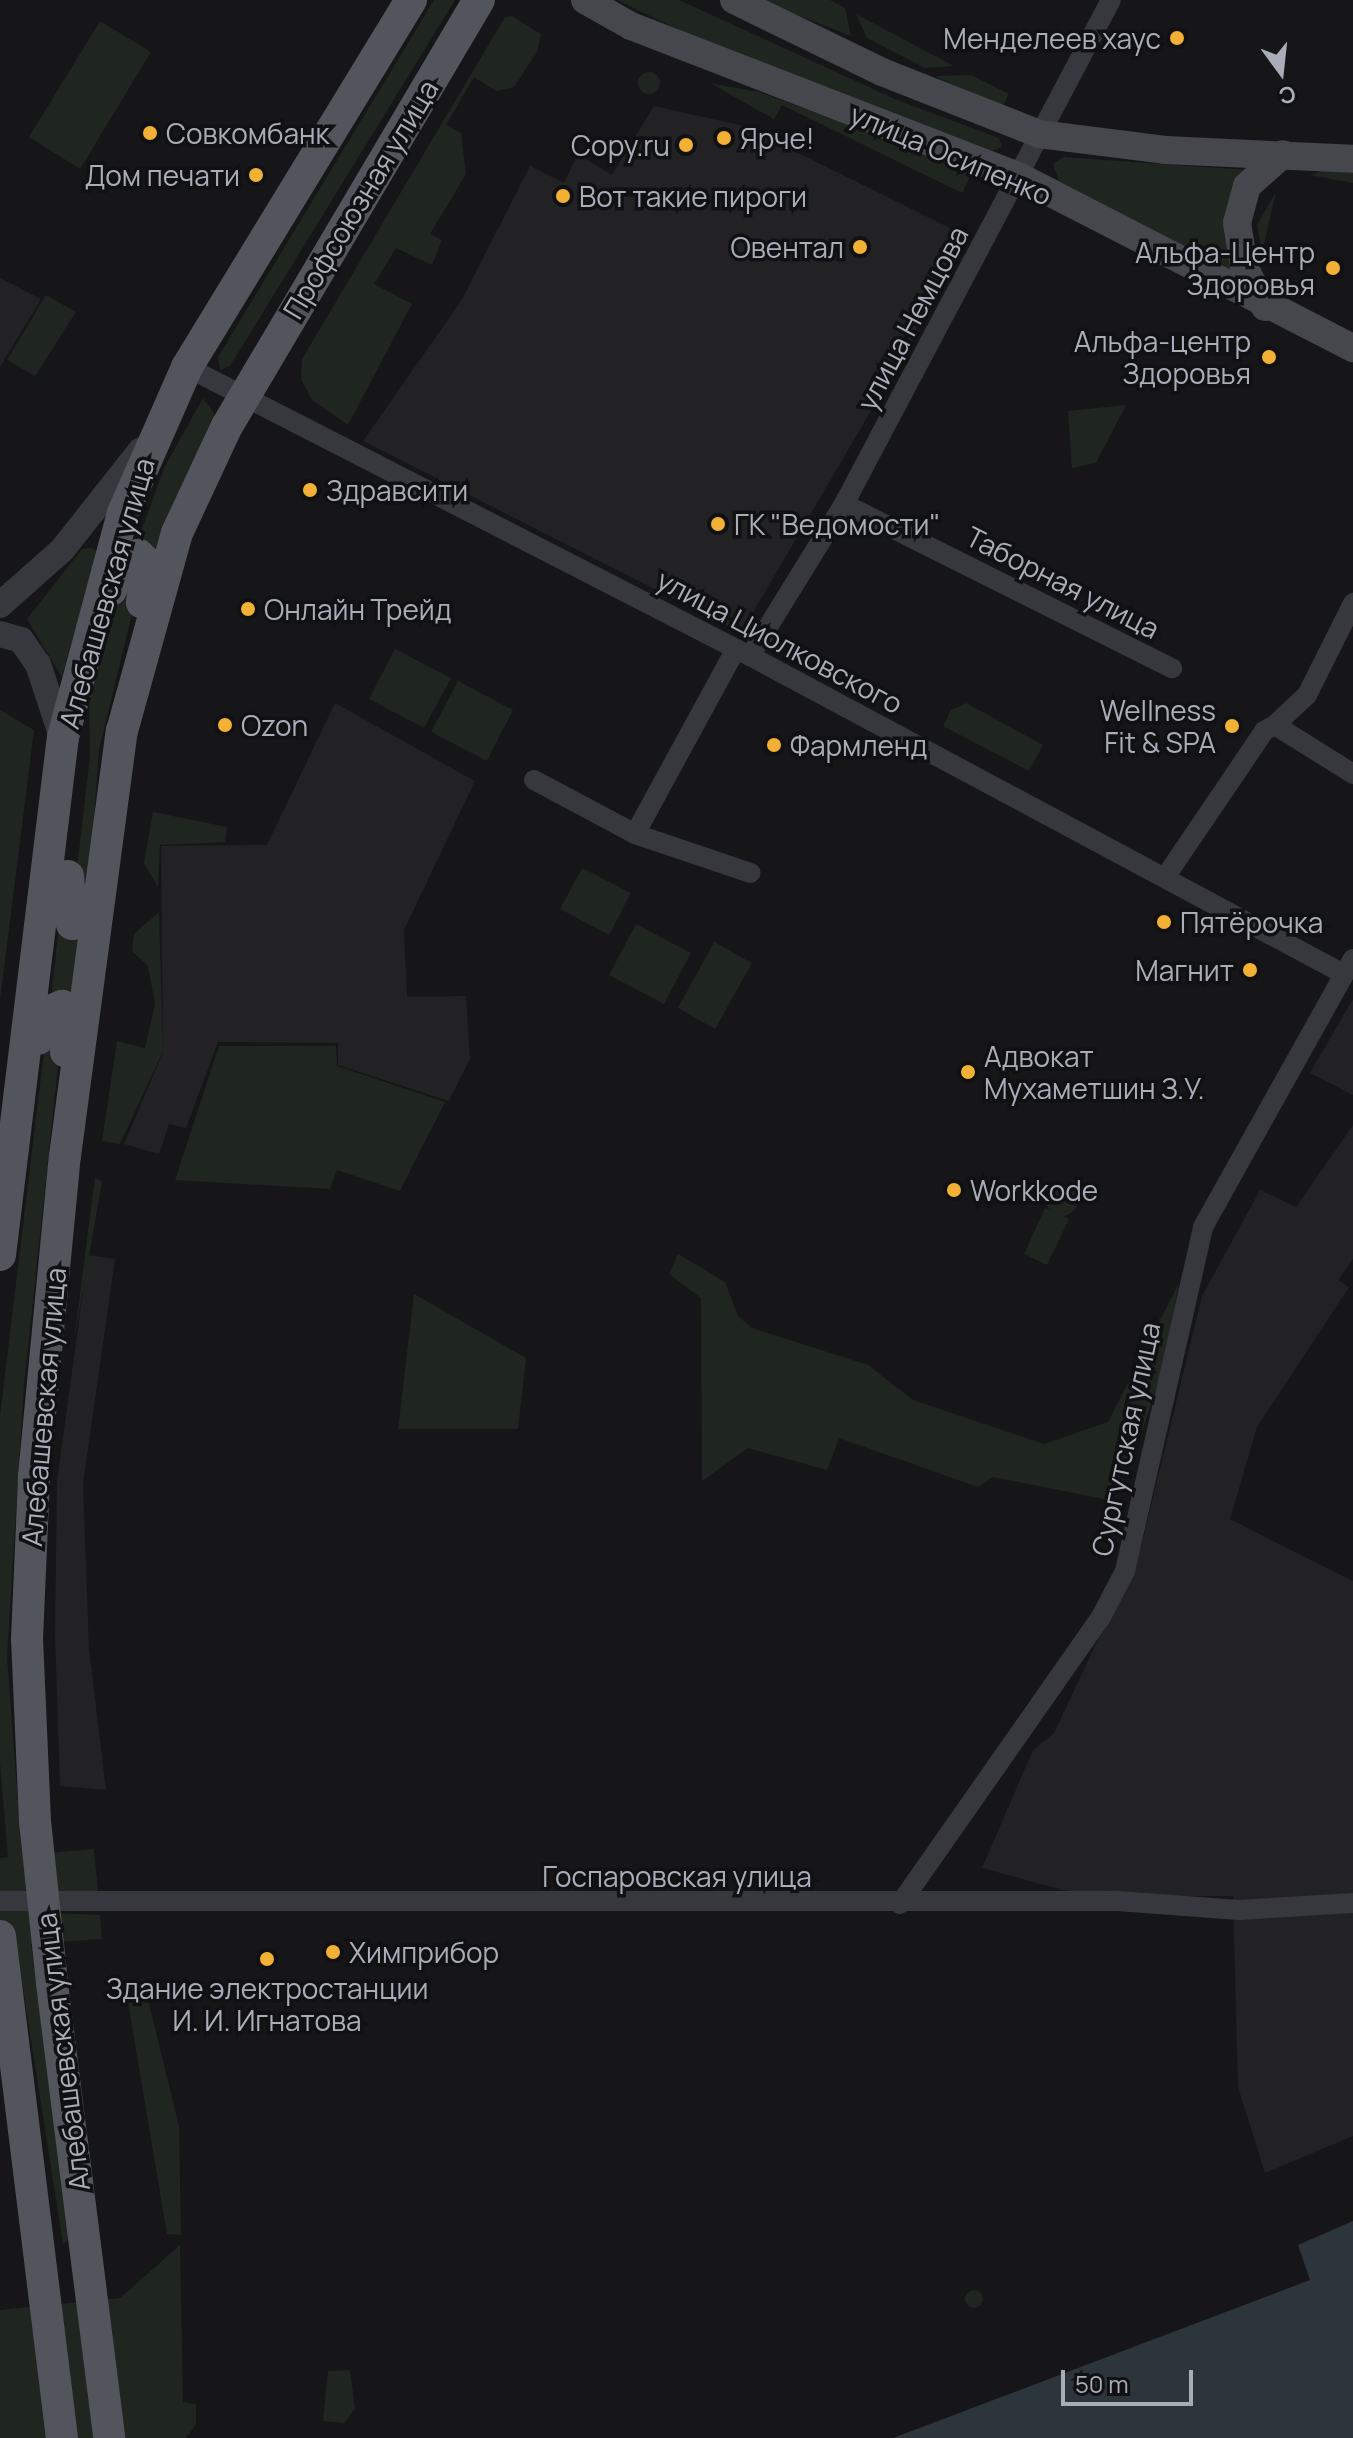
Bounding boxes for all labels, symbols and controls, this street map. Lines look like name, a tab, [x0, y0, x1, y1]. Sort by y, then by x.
place label: Менделеев хаус	[943, 21, 1161, 55]
marker: Менделеев хаус	[1168, 29, 1186, 47]
north arrow	[1241, 32, 1321, 112]
street label: Профсоюзная улица	[275, 74, 445, 324]
text: С	[1275, 79, 1299, 112]
street label: улица Осипенко	[845, 96, 1057, 212]
place label: Совкомбанк	[166, 116, 329, 150]
place label: Ярче!	[740, 121, 815, 155]
marker: Совкомбанк	[141, 124, 159, 142]
place label: Copy.ru	[571, 128, 670, 162]
marker: Ярче!	[715, 129, 733, 147]
marker: Copy.ru	[677, 136, 695, 154]
place label: Дом печати	[85, 158, 240, 192]
marker: Дом печати	[247, 166, 265, 184]
place label: Вот такие пироги	[579, 179, 807, 213]
marker: Вот такие пироги	[554, 187, 572, 205]
street label: улица Немцова	[849, 220, 975, 416]
place label: Овентал	[731, 230, 844, 264]
place label: Альфа-Центр Здоровья	[1135, 235, 1315, 301]
marker: Овентал	[851, 238, 869, 256]
marker: Альфа-Центр Здоровья	[1322, 257, 1344, 279]
place label: Альфа-центр Здоровья	[1074, 324, 1251, 390]
marker: Альфа-центр Здоровья	[1258, 346, 1280, 368]
street label: Алебашевская улица	[51, 454, 161, 732]
place label: Здравсити	[326, 473, 468, 507]
marker: Здравсити	[301, 481, 319, 499]
place label: ГК "Ведомости"	[734, 507, 941, 541]
marker: ГК "Ведомости"	[709, 515, 727, 533]
street label: Таборная улица	[961, 519, 1165, 645]
street label: улица Циолковского	[651, 562, 909, 720]
place label: Онлайн Трейд	[264, 592, 451, 626]
marker: Онлайн Трейд	[239, 600, 257, 618]
place label: Wellness Fit & SPA	[1100, 693, 1216, 759]
place label: Ozon	[241, 708, 308, 742]
marker: Ozon	[216, 716, 234, 734]
marker: Wellness Fit & SPA	[1223, 717, 1241, 735]
place label: Фармленд	[790, 728, 927, 762]
marker: Фармленд	[765, 736, 783, 754]
place label: Пятёрочка	[1180, 905, 1323, 939]
marker: Пятёрочка	[1155, 913, 1173, 931]
place label: Магнит	[1135, 953, 1234, 987]
marker: Магнит	[1241, 961, 1259, 979]
place label: Адвокат Мухаметшин З.У.	[984, 1039, 1205, 1105]
marker: Адвокат Мухаметшин З.У.	[959, 1063, 977, 1081]
place label: Workkode	[970, 1173, 1098, 1207]
marker: Workkode	[945, 1181, 963, 1199]
street label: Алебашевская улица	[14, 1266, 72, 1548]
street label: Сургутская улица	[1084, 1319, 1166, 1559]
street label: Госпаровская улица	[542, 1859, 812, 1893]
street label: Алебашевская улица	[28, 1911, 96, 2193]
place label: Химприбор	[349, 1935, 499, 1969]
marker: Химприбор	[324, 1943, 342, 1961]
marker: Здание электростанции И. И. Игнатова	[258, 1950, 276, 1968]
place label: Здание электростанции И. И. Игнатова	[106, 1971, 428, 2037]
scale bar	[1065, 2354, 1197, 2404]
text: 50 m	[1075, 2367, 1129, 2400]

